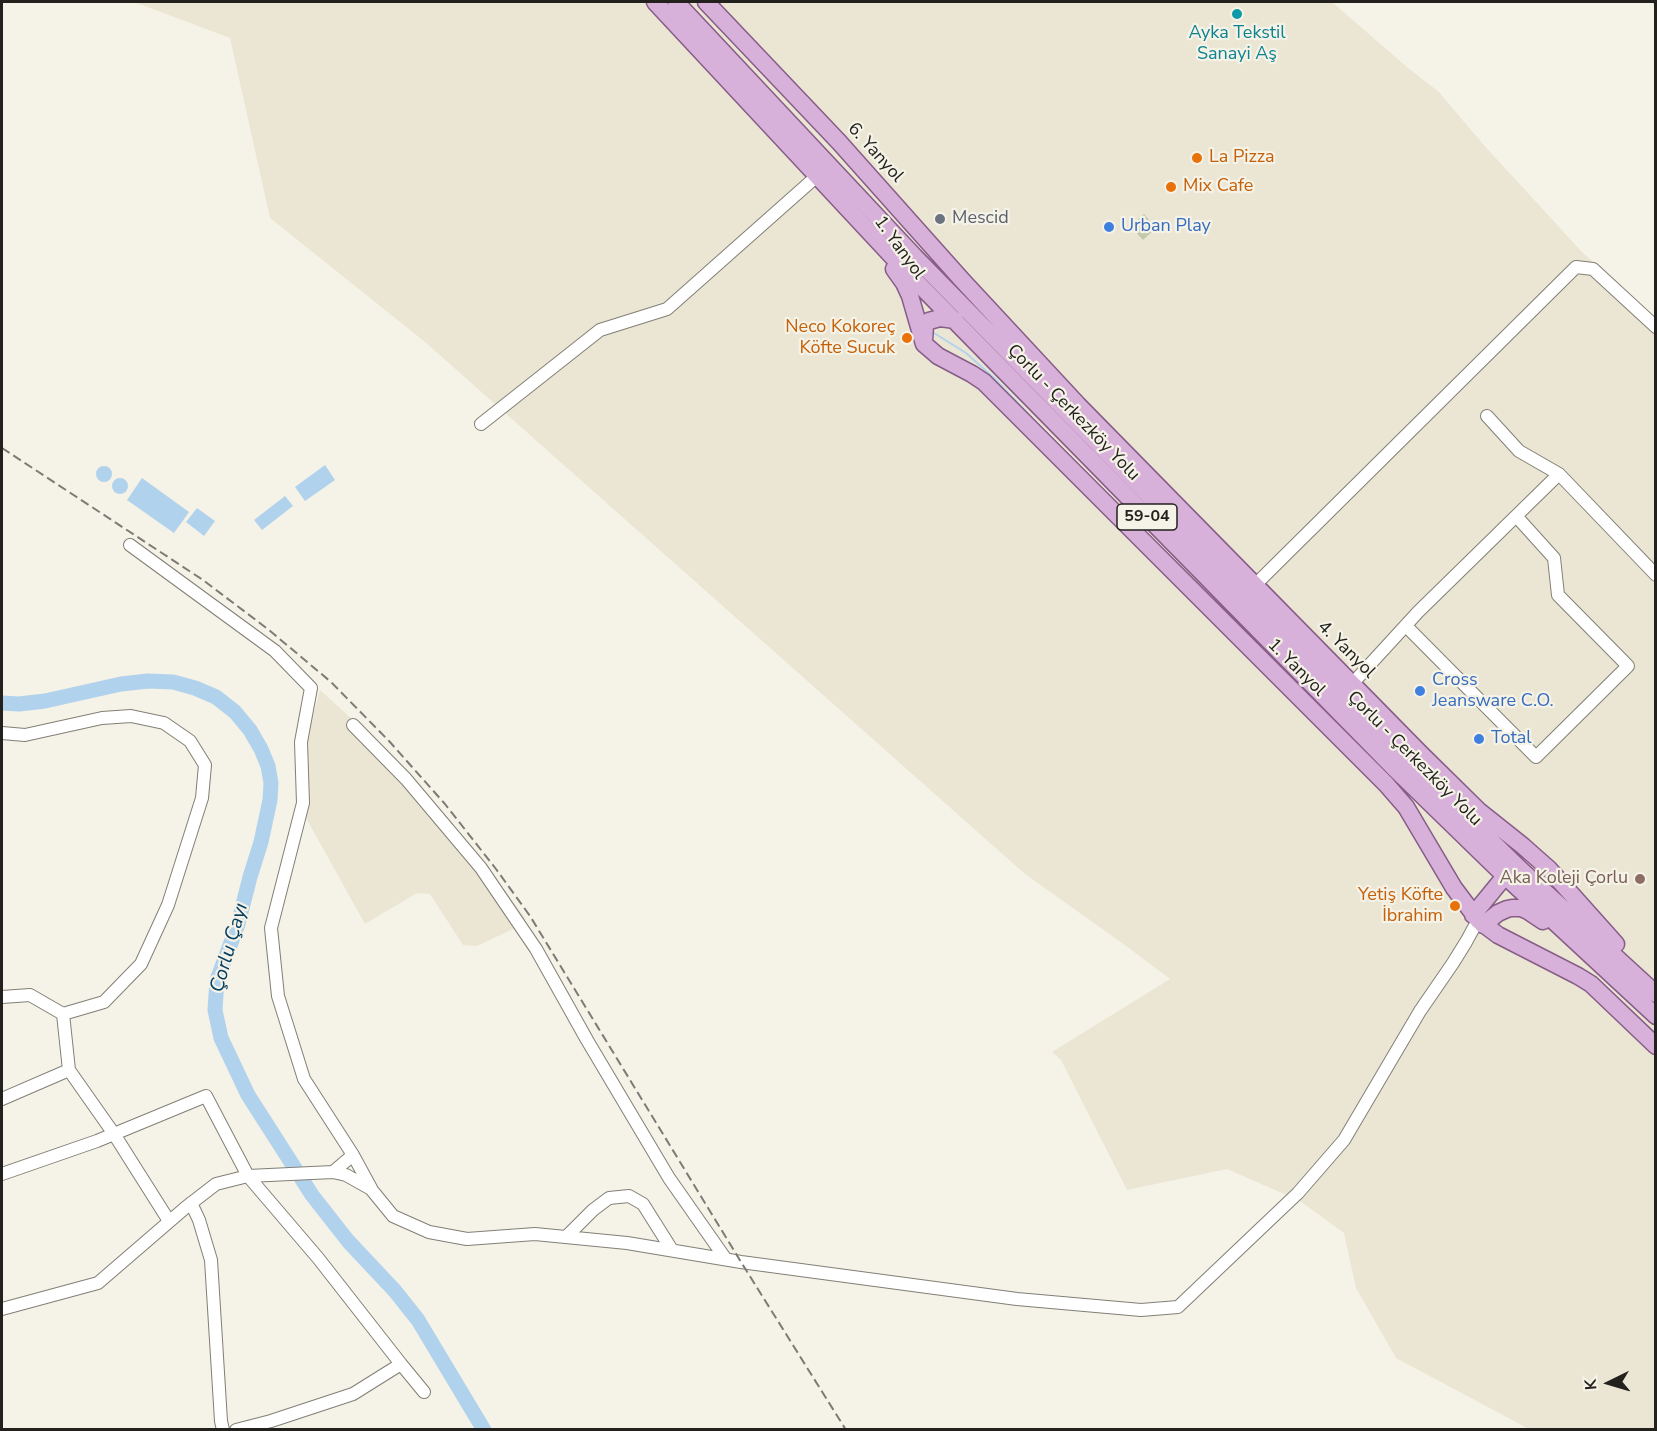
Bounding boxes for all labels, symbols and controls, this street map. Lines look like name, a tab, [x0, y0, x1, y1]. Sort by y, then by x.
marker: Ayka Tekstil Sanayi Aş	[1230, 7, 1244, 21]
place label: Ayka Tekstil Sanayi Aş	[1188, 23, 1286, 66]
street label: 6. Yanyol	[843, 119, 907, 187]
place label: La Pizza	[1209, 147, 1275, 169]
marker: La Pizza	[1190, 151, 1204, 165]
place label: Mix Cafe	[1183, 176, 1253, 198]
marker: Mix Cafe	[1164, 180, 1178, 194]
place label: Mescid	[952, 208, 1009, 230]
street label: 1. Yanyol	[869, 212, 929, 284]
marker: Mescid	[933, 212, 947, 226]
place label: Urban Play	[1121, 216, 1211, 238]
marker: Urban Play	[1102, 220, 1116, 234]
place label: Neco Kokoreç Köfte Sucuk	[785, 317, 895, 360]
marker: Neco Kokoreç Köfte Sucuk	[900, 331, 914, 345]
street label: Çorlu - Çerkezköy Yolu	[1002, 340, 1144, 486]
road number: 59-04	[1117, 504, 1177, 530]
street label: 4. Yanyol	[1313, 617, 1379, 683]
street label: 1. Yanyol	[1263, 635, 1329, 701]
place label: Cross Jeansware C.O.	[1432, 670, 1554, 712]
marker: Cross Jeansware C.O.	[1413, 684, 1427, 698]
street label: Çorlu - Çerkezköy Yolu	[1342, 687, 1486, 831]
place label: Total	[1491, 728, 1532, 750]
marker: Total	[1472, 732, 1486, 746]
place label: Aka Koleji Çorlu	[1500, 868, 1628, 890]
marker: Aka Koleji Çorlu	[1633, 872, 1647, 886]
place label: Yetiş Köfte İbrahim	[1358, 885, 1443, 928]
marker: Yetiş Köfte İbrahim	[1448, 899, 1462, 913]
water label: Çorlu Çayı	[206, 901, 254, 995]
north arrow	[1579, 1353, 1639, 1413]
text: K	[1580, 1378, 1602, 1391]

